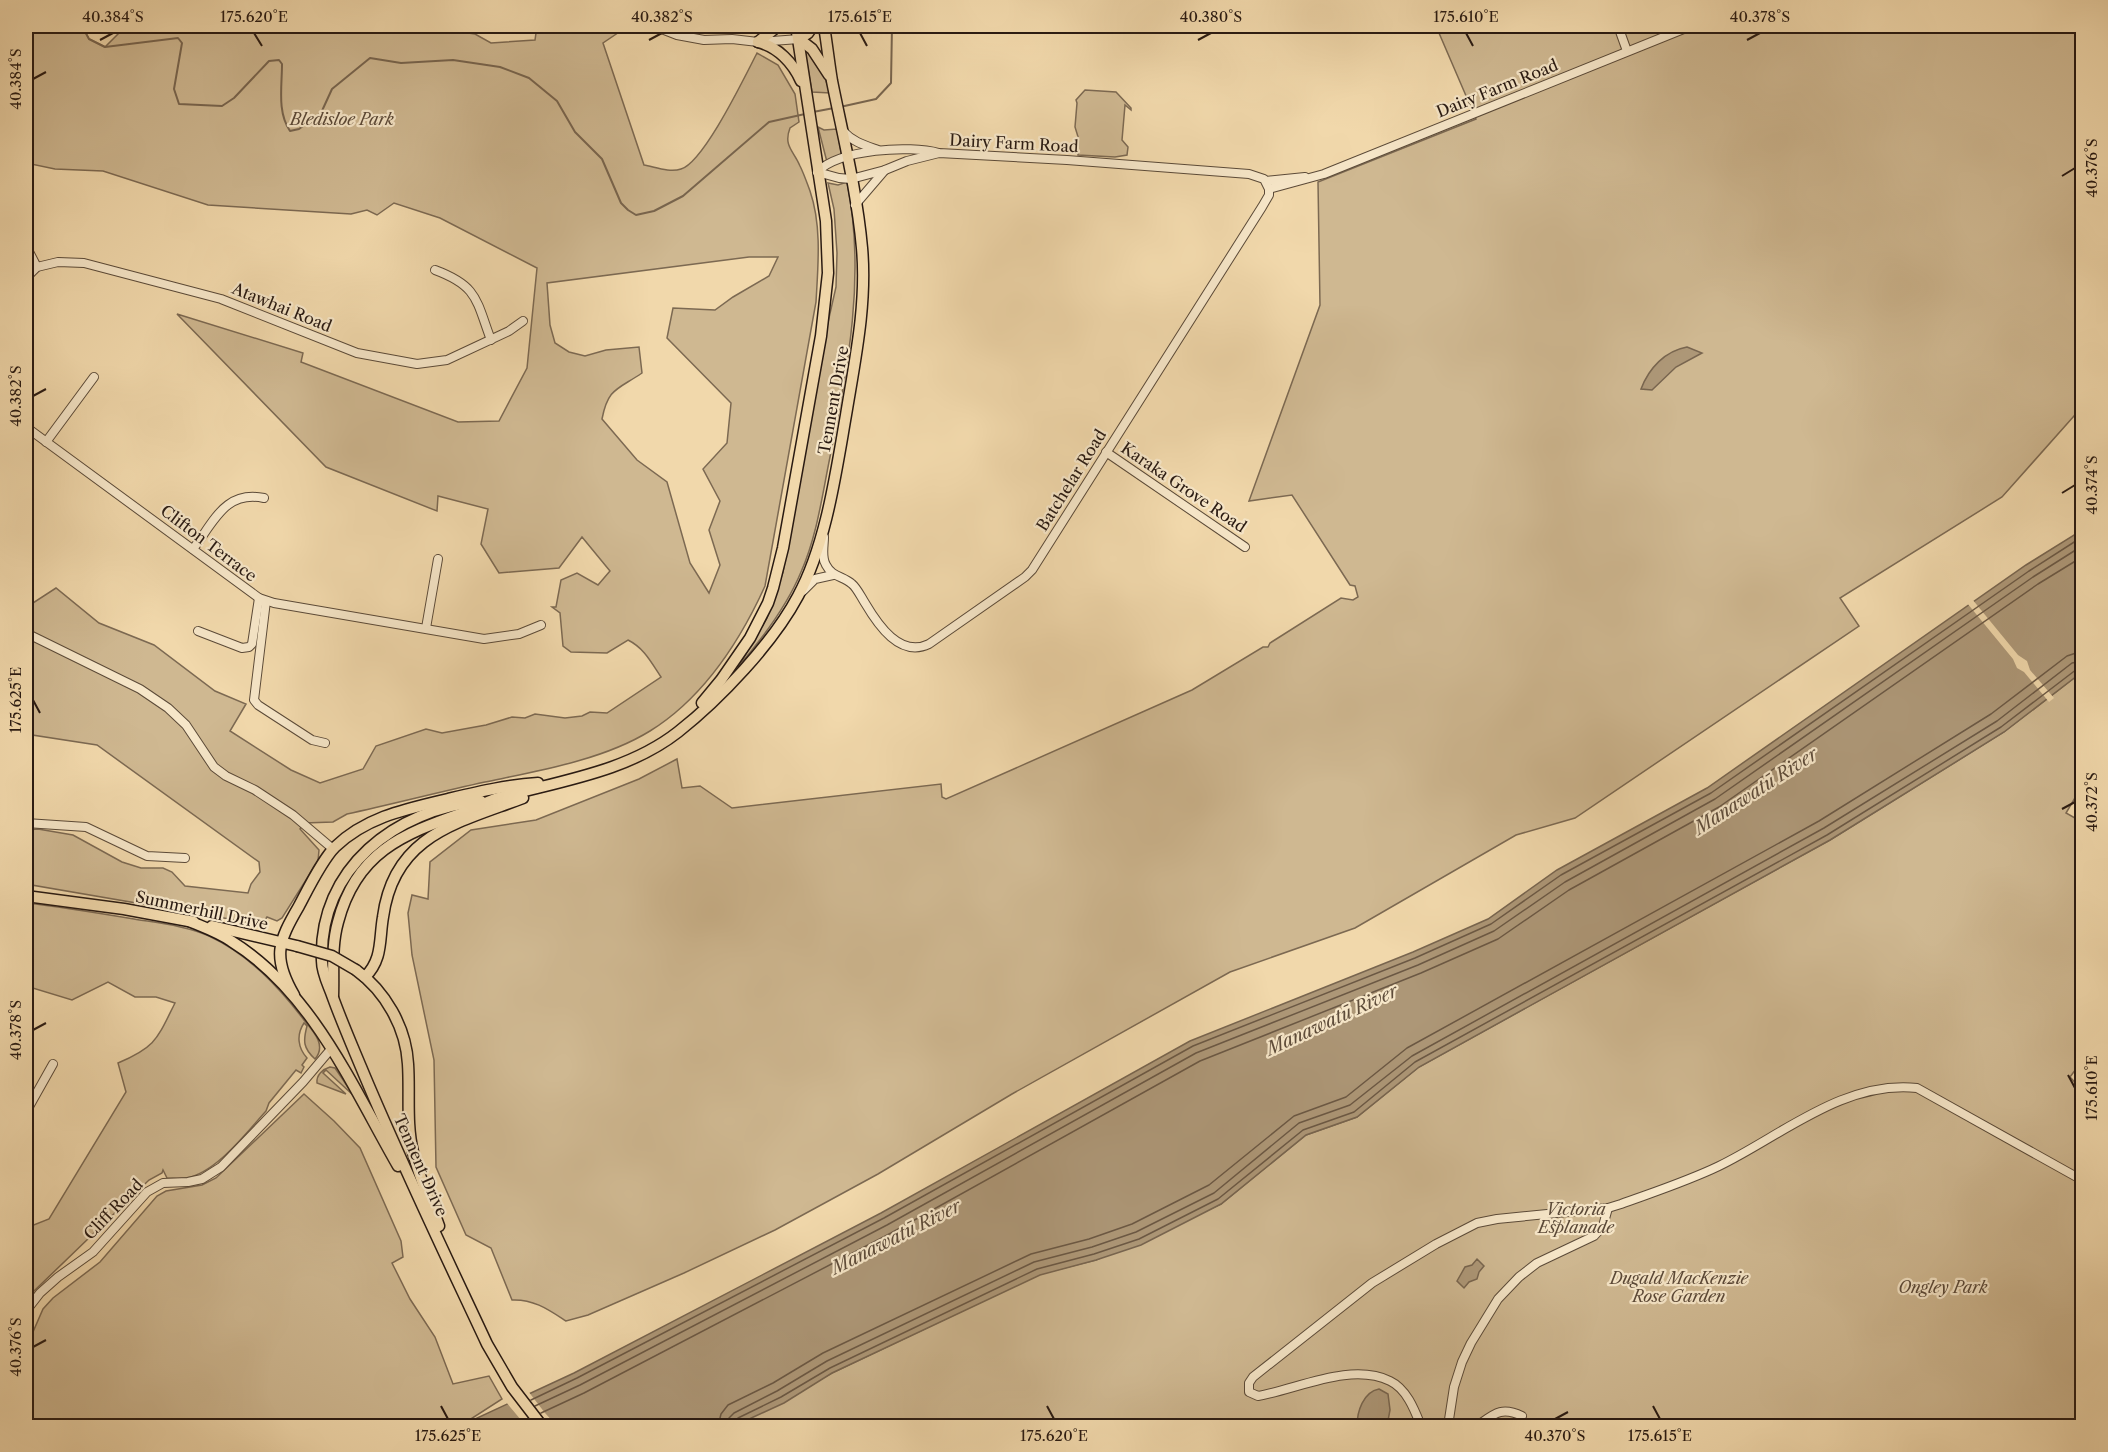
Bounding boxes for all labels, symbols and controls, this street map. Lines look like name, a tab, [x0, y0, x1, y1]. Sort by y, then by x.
text: 40.384°S	[82, 7, 144, 26]
text: 175.620°E	[220, 7, 288, 26]
text: 40.382°S	[631, 7, 693, 26]
text: 175.615°E	[828, 7, 892, 26]
text: 40.380°S	[1180, 7, 1242, 26]
text: 175.610°E	[1433, 7, 1499, 26]
text: 40.378°S	[1730, 7, 1790, 26]
text: 40.384°S	[6, 48, 25, 110]
street label: Dairy Farm Road	[1433, 54, 1561, 122]
park label: Bledisloe Park	[288, 109, 395, 129]
street label: Dairy Farm Road	[949, 130, 1079, 156]
text: 40.376°S	[2082, 138, 2101, 198]
street label: Atawhai Road	[228, 278, 335, 336]
street label: Tennent Drive	[814, 344, 852, 456]
text: 40.382°S	[6, 365, 25, 427]
street label: Batchelar Road	[1032, 425, 1110, 535]
street label: Karaka Grove Road	[1117, 438, 1251, 537]
text: 40.374°S	[2082, 455, 2101, 515]
street label: Clifton Terrace	[157, 500, 261, 586]
text: 175.625°E	[6, 667, 25, 733]
water label: Manawatū River	[1688, 742, 1823, 840]
text: 40.372°S	[2082, 772, 2101, 832]
street label: Summerhill Drive	[134, 886, 270, 934]
water label: Manawatū River	[1261, 979, 1403, 1061]
text: 40.378°S	[6, 1000, 25, 1060]
text: 175.610°E	[2082, 1055, 2101, 1121]
street label: Tennent Drive	[390, 1111, 453, 1219]
street label: Cliff Road	[79, 1174, 147, 1244]
water label: Manawatū River	[825, 1194, 966, 1280]
park label: Victoria Esplanade	[1536, 1199, 1615, 1237]
park label: Dugald MacKenzie Rose Garden	[1608, 1268, 1749, 1306]
park label: Ongley Park	[1898, 1277, 1988, 1297]
text: 40.376°S	[6, 1317, 25, 1377]
text: 175.625°E	[415, 1426, 481, 1445]
text: 175.620°E	[1020, 1426, 1088, 1445]
text: 40.370°S	[1525, 1426, 1586, 1445]
text: 175.615°E	[1628, 1426, 1692, 1445]

